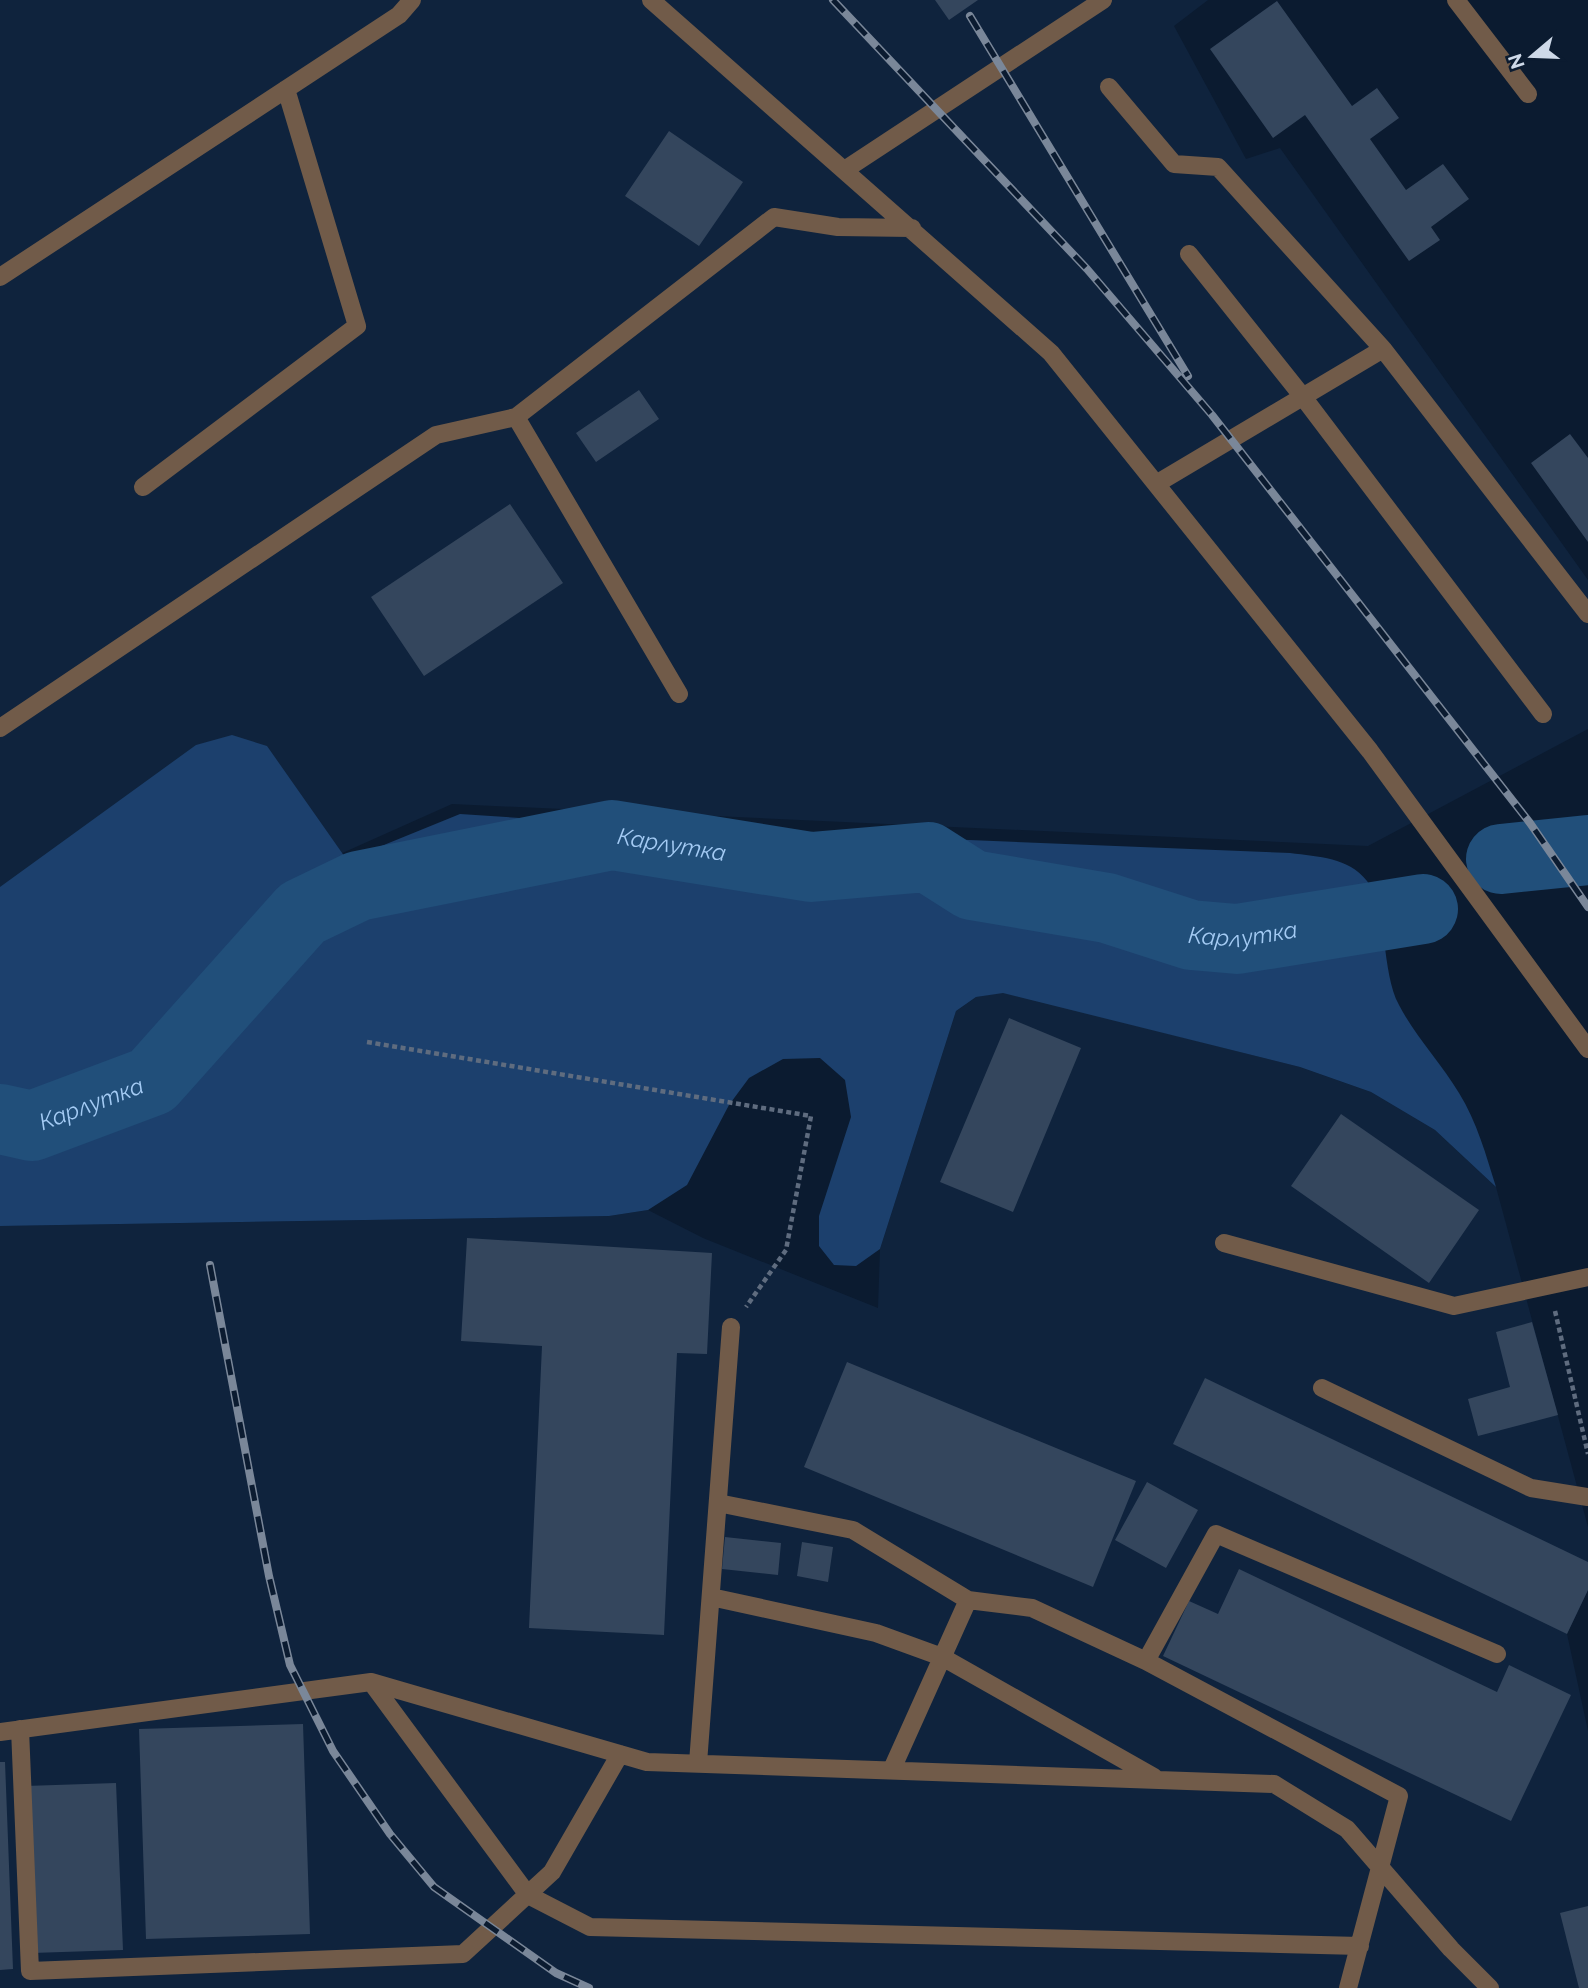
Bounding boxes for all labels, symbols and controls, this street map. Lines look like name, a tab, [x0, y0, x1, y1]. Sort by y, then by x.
north arrow	[1497, 21, 1567, 91]
text: N	[1503, 51, 1529, 72]
water label: Карлутка	[616, 822, 728, 866]
water label: Карлутка	[1187, 915, 1299, 952]
water label: Карлутка	[35, 1071, 147, 1135]

